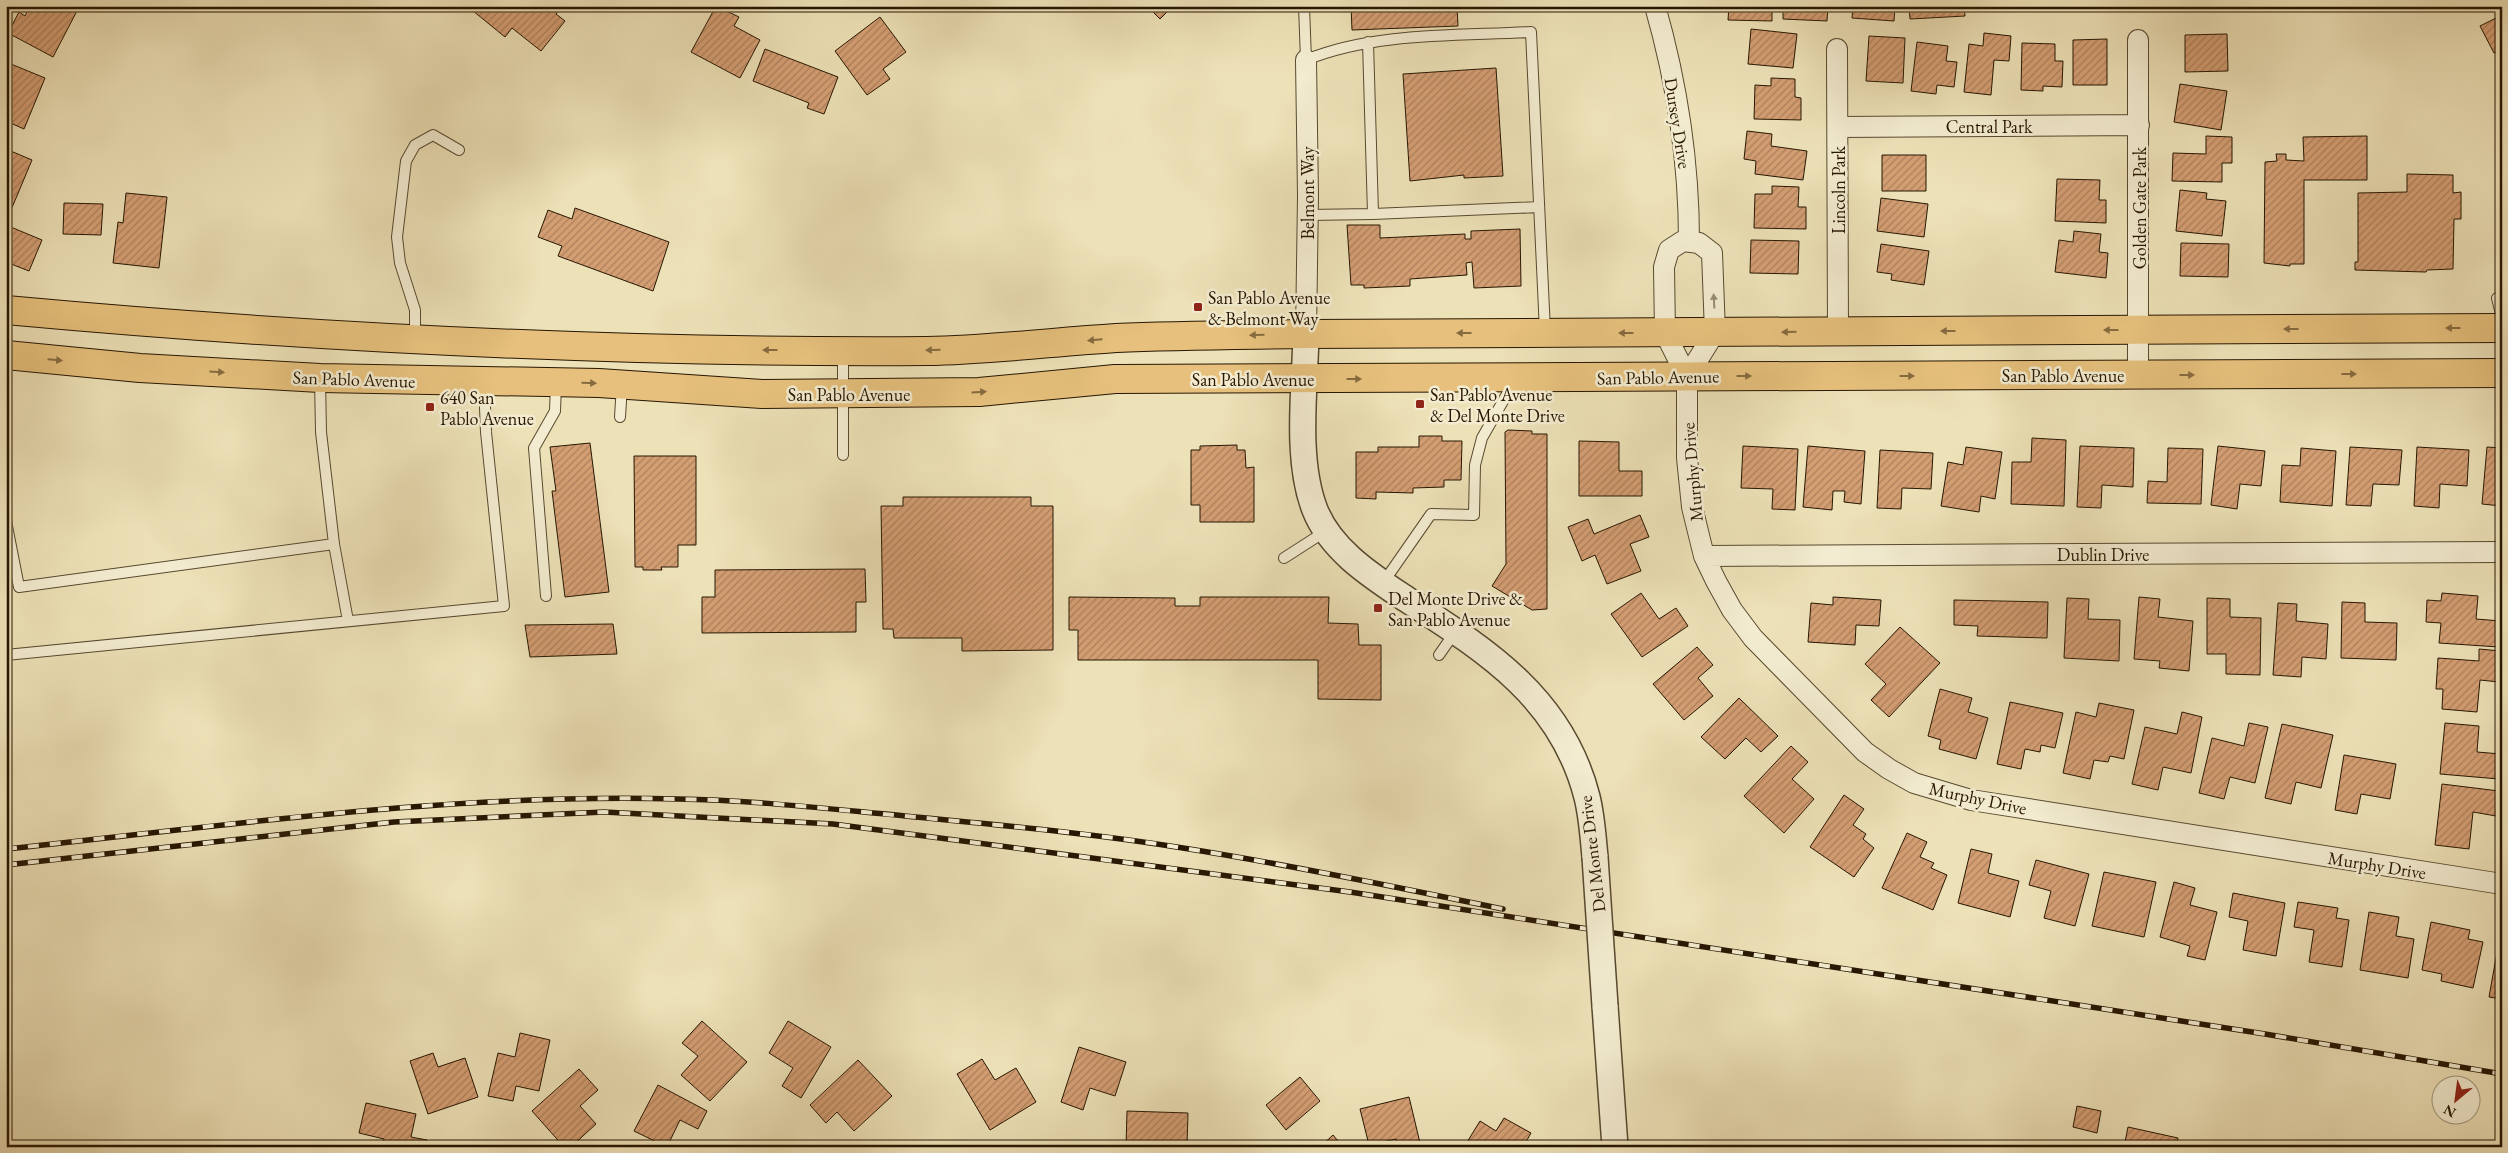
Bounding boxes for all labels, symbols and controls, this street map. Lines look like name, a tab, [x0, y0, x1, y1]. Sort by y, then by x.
street label: Dursey Drive	[1659, 76, 1697, 170]
street label: Central Park	[1946, 115, 2033, 138]
street label: Lincoln Park	[1827, 145, 1850, 234]
street label: Belmont Way	[1296, 146, 1319, 240]
street label: Golden Gate Park	[2128, 146, 2151, 269]
place label: San Pablo Avenue & Belmont Way	[1208, 286, 1330, 330]
one-way arrow	[1709, 293, 1717, 309]
marker: San Pablo Avenue & Belmont Way	[1192, 301, 1204, 313]
one-way arrow	[2445, 324, 2461, 332]
one-way arrow	[2282, 325, 2298, 333]
one-way arrow	[2102, 326, 2118, 334]
one-way arrow	[1940, 327, 1956, 335]
one-way arrow	[1781, 328, 1797, 336]
one-way arrow	[1456, 329, 1472, 337]
one-way arrow	[1618, 329, 1634, 337]
one-way arrow	[1249, 331, 1265, 339]
one-way arrow	[1086, 336, 1102, 344]
one-way arrow	[762, 346, 778, 354]
one-way arrow	[924, 347, 940, 355]
one-way arrow	[47, 356, 63, 364]
street label: San Pablo Avenue	[1597, 364, 1719, 390]
street label: San Pablo Avenue	[2002, 364, 2124, 387]
street label: San Pablo Avenue	[292, 365, 416, 393]
street label: San Pablo Avenue	[1192, 368, 1314, 391]
one-way arrow	[209, 369, 225, 377]
one-way arrow	[2341, 370, 2357, 378]
one-way arrow	[2179, 371, 2195, 379]
one-way arrow	[1736, 372, 1752, 380]
one-way arrow	[1899, 372, 1915, 380]
one-way arrow	[1346, 375, 1362, 383]
one-way arrow	[581, 379, 597, 387]
street label: San Pablo Avenue	[788, 383, 910, 406]
place label: San Pablo Avenue & Del Monte Drive	[1430, 383, 1565, 427]
place label: 640 San Pablo Avenue	[440, 386, 534, 430]
one-way arrow	[971, 387, 987, 395]
marker: San Pablo Avenue & Del Monte Drive	[1414, 398, 1426, 410]
marker: 640 San Pablo Avenue	[424, 401, 436, 413]
street label: Murphy Drive	[1676, 422, 1708, 522]
street label: Dublin Drive	[2057, 543, 2149, 566]
place label: Del Monte Drive & San Pablo Avenue	[1388, 587, 1523, 631]
marker: Del Monte Drive & San Pablo Avenue	[1372, 602, 1384, 614]
street label: Murphy Drive	[1927, 776, 2029, 820]
street label: Del Monte Drive	[1573, 794, 1611, 914]
street label: Murphy Drive	[2326, 846, 2428, 884]
north arrow	[2430, 1076, 2480, 1126]
text: N	[2440, 1100, 2459, 1122]

